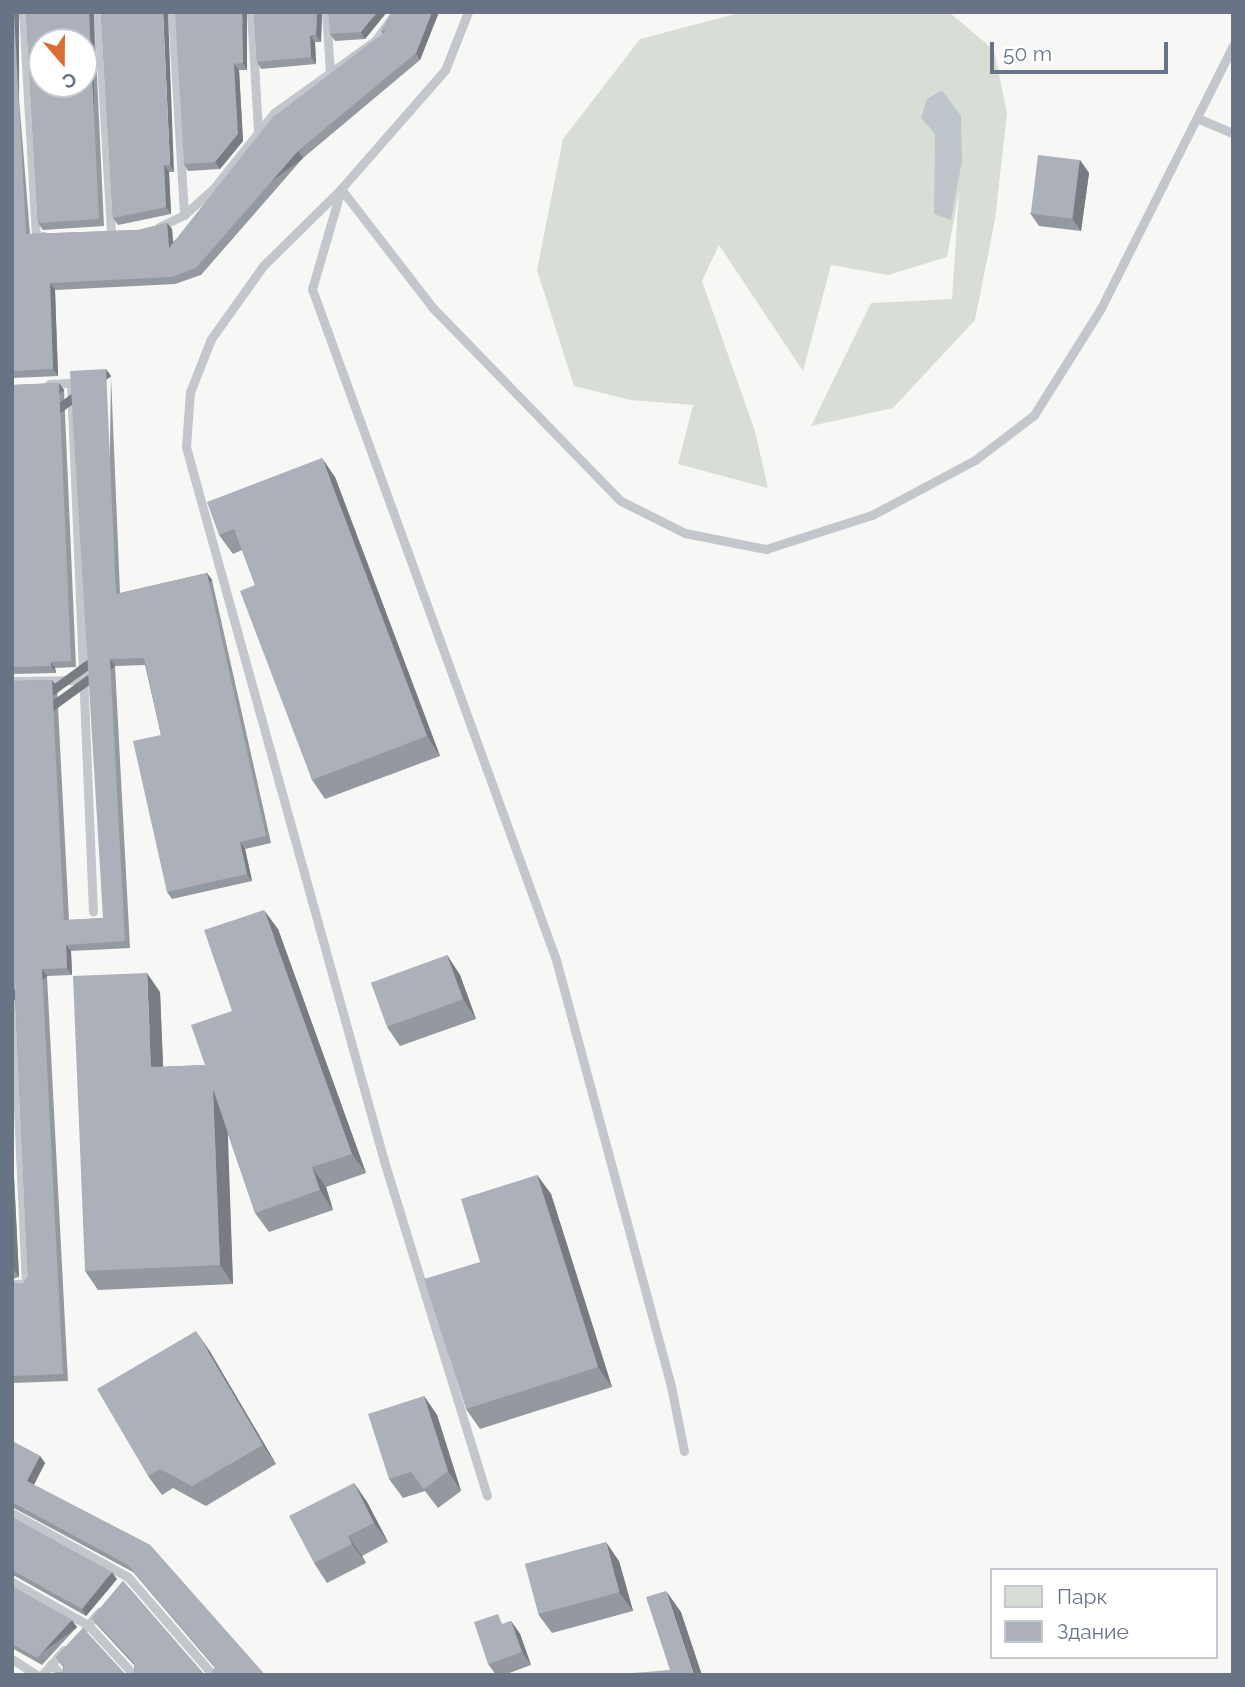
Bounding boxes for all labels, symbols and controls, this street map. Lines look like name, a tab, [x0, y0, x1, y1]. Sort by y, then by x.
north arrow	[28, 28, 98, 98]
scale bar	[993, 28, 1172, 72]
text: 50 m	[1003, 41, 1052, 66]
text: С	[60, 68, 79, 93]
legend	[990, 1568, 1217, 1659]
text: Парк	[1057, 1584, 1107, 1609]
text: Здание	[1057, 1619, 1129, 1644]

